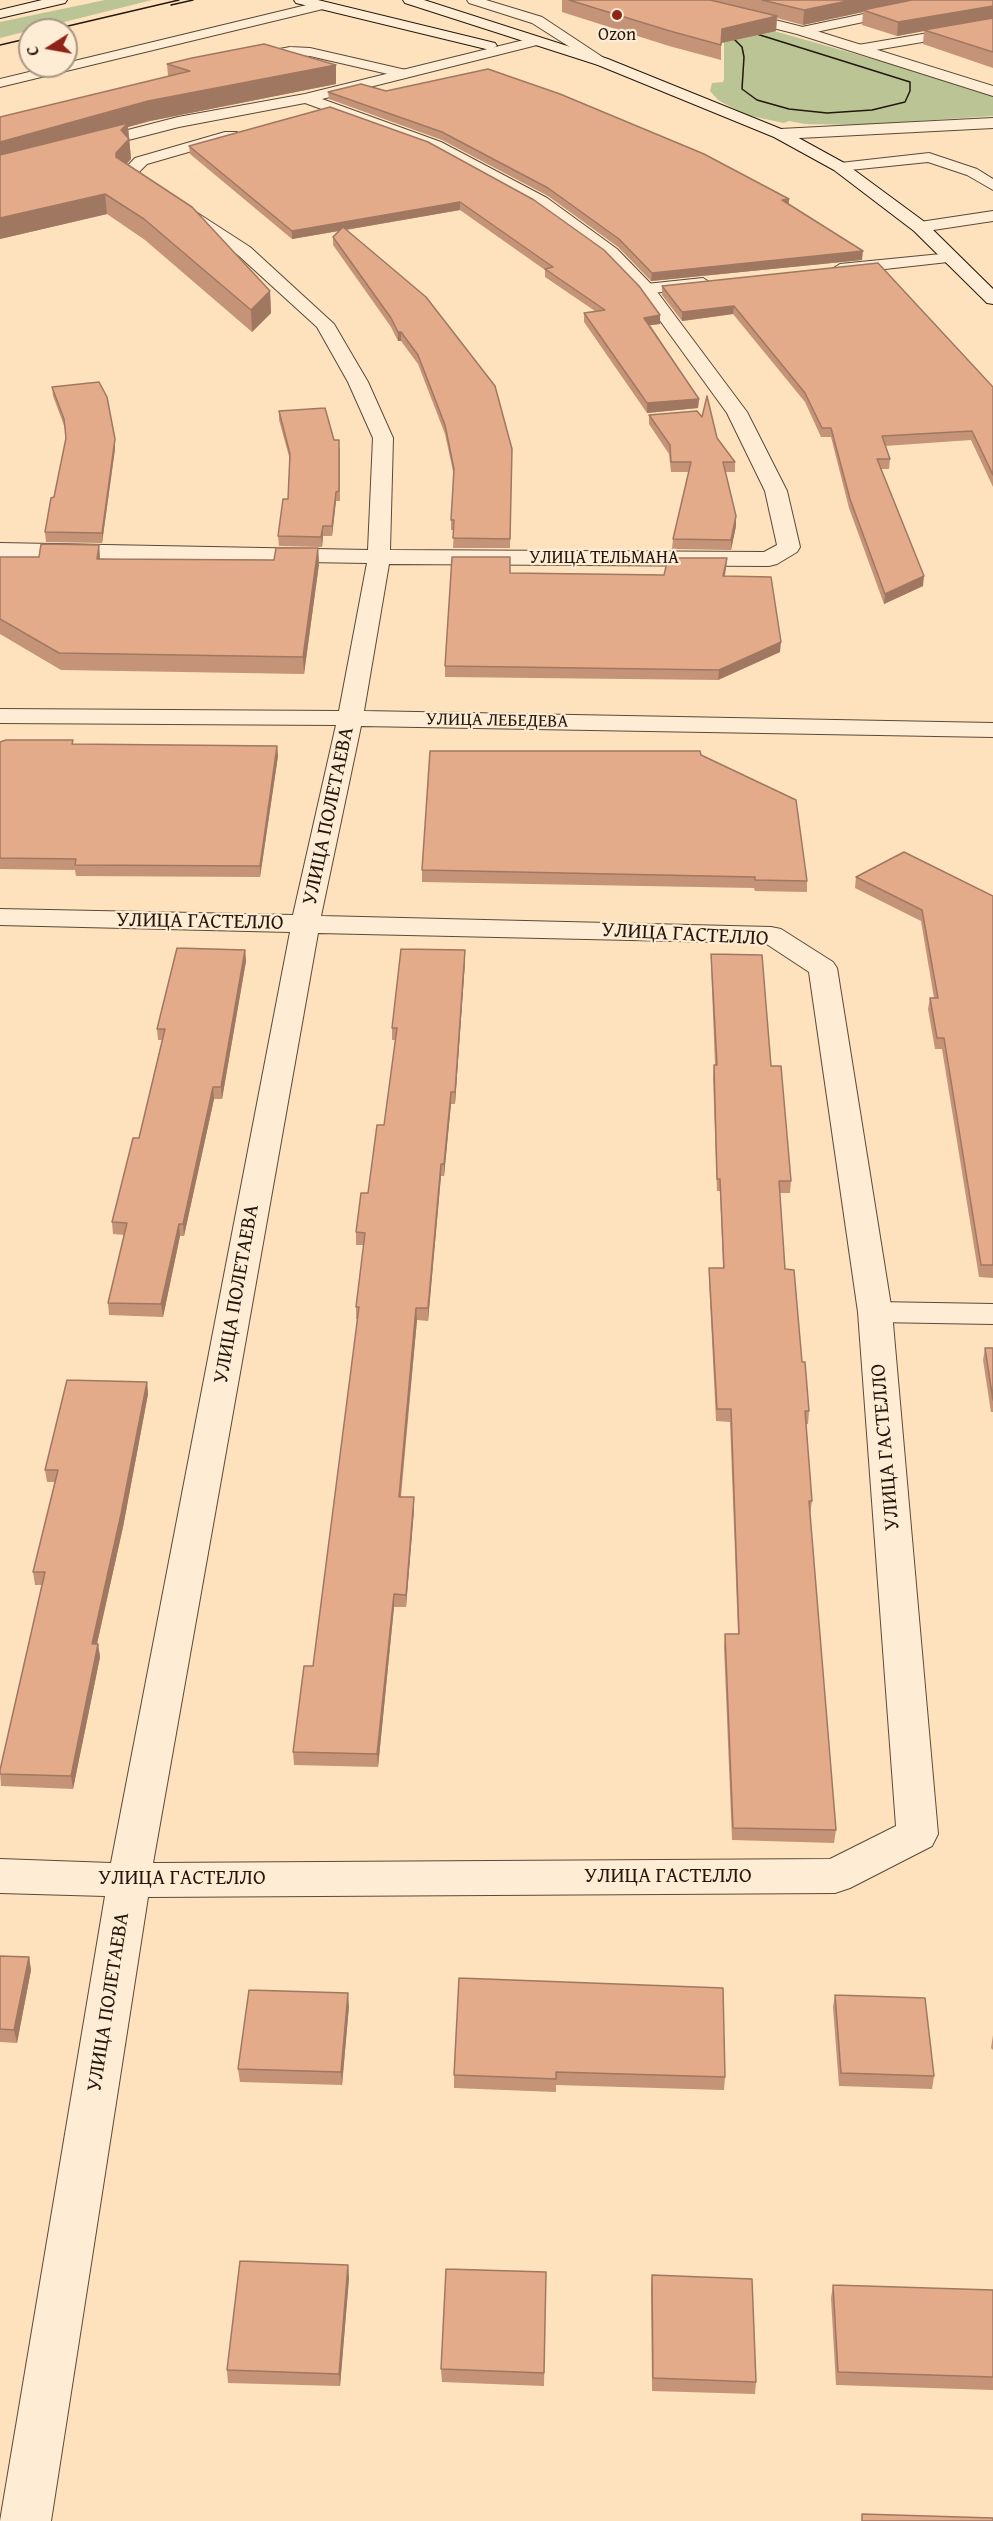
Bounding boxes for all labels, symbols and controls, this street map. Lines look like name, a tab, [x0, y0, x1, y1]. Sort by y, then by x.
marker: Ozon	[610, 8, 624, 22]
north arrow	[18, 18, 78, 78]
place label: Ozon	[598, 24, 636, 46]
text: С	[20, 44, 45, 58]
street label: УЛИЦА ТЕЛЬМАНА	[529, 547, 679, 569]
street label: УЛИЦА ЛЕБЕДЕВА	[426, 709, 568, 733]
street label: УЛИЦА ПОЛЕТАЕВА	[298, 725, 360, 907]
street label: УЛИЦА ГАСТЕЛЛО	[116, 908, 284, 936]
street label: УЛИЦА ГАСТЕЛЛО	[601, 918, 769, 952]
street label: УЛИЦА ПОЛЕТАЕВА	[209, 1203, 265, 1385]
street label: УЛИЦА ГАСТЕЛЛО	[866, 1363, 906, 1531]
street label: УЛИЦА ГАСТЕЛЛО	[584, 1864, 752, 1890]
street label: УЛИЦА ГАСТЕЛЛО	[98, 1866, 266, 1892]
street label: УЛИЦА ПОЛЕТАЕВА	[82, 1911, 136, 2093]

